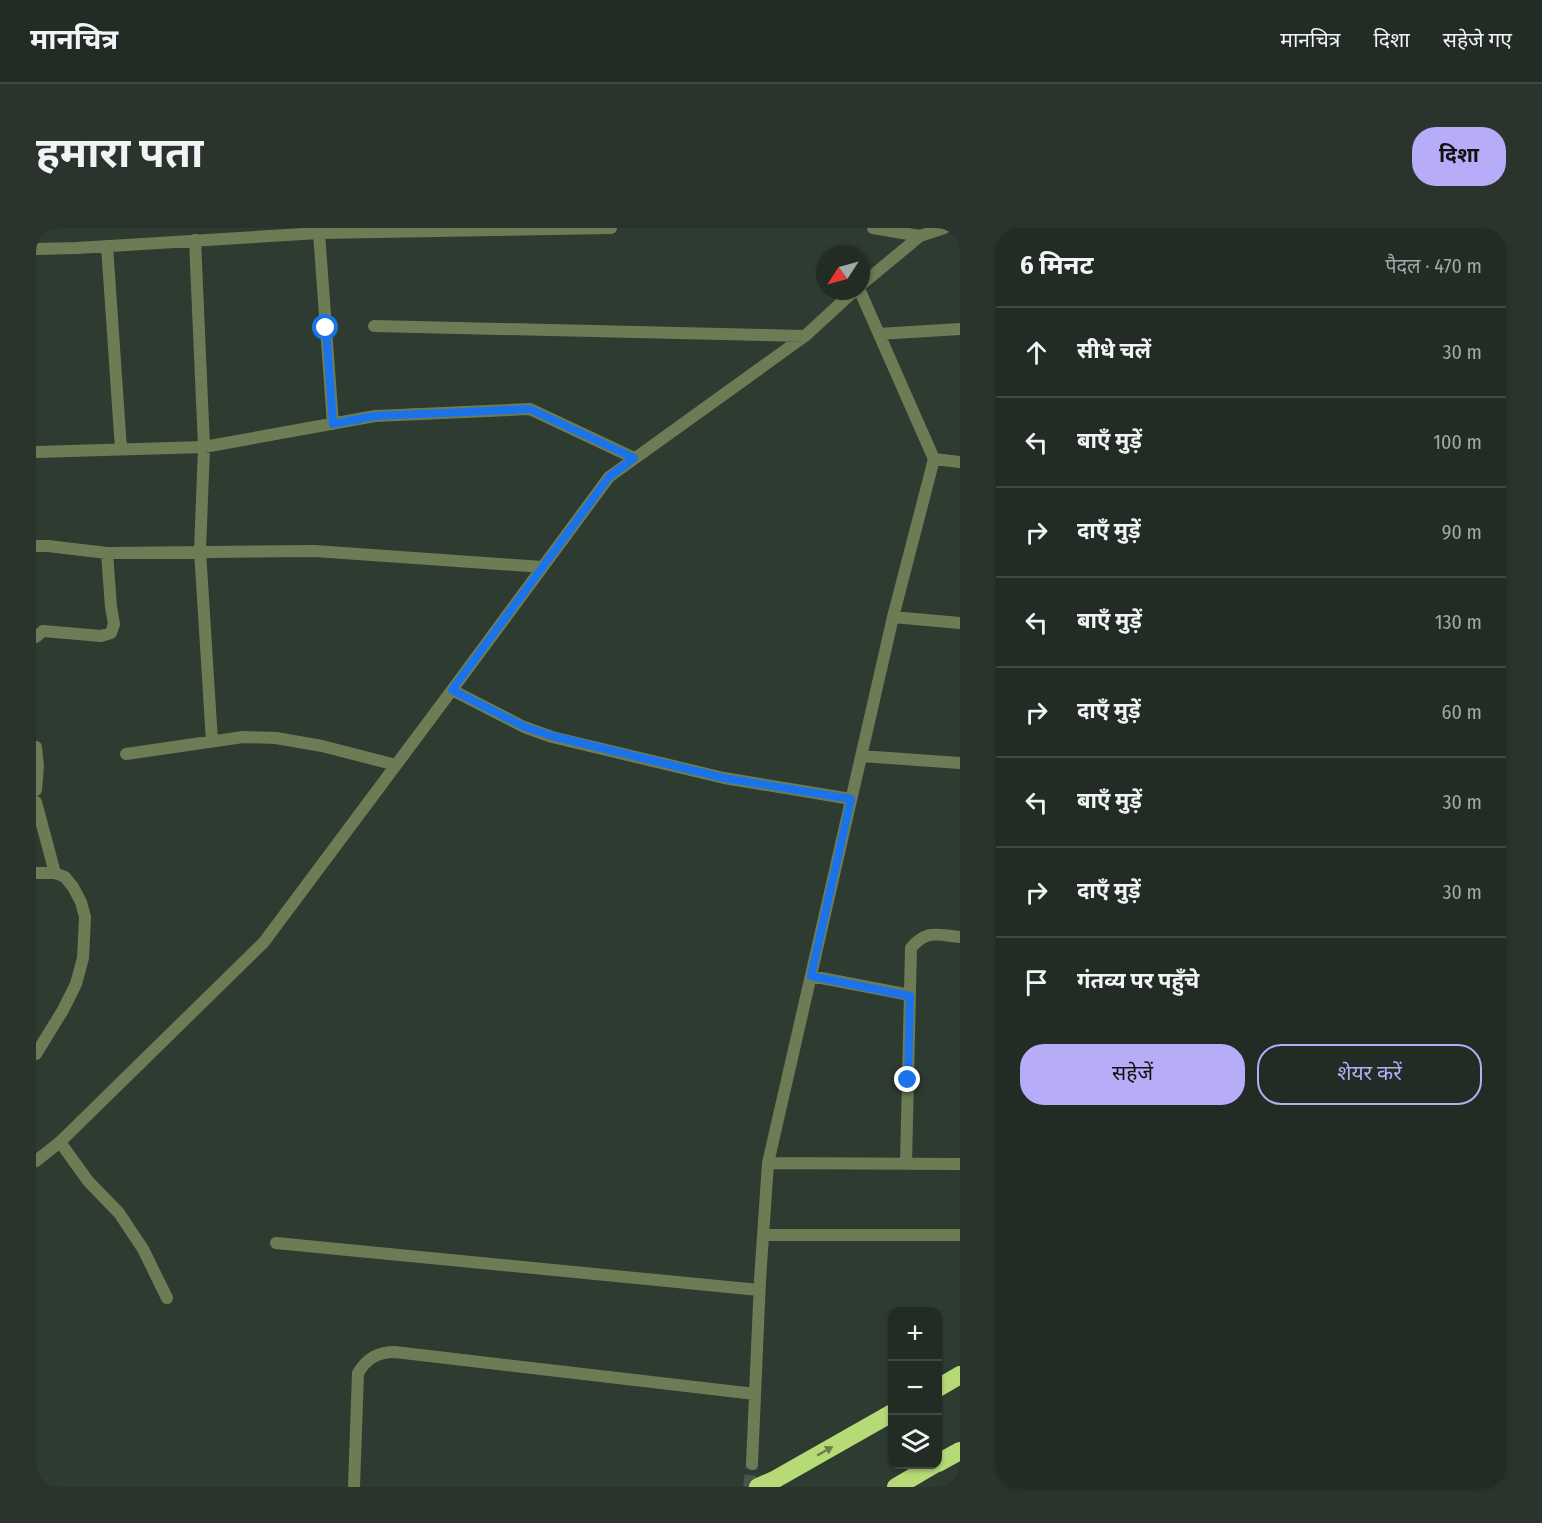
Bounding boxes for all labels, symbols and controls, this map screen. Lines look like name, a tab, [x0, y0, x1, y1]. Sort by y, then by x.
text: मानचित्र	[30, 23, 118, 56]
text: मानचित्र	[1280, 27, 1340, 53]
text: दिशा	[1373, 27, 1410, 53]
text: सहेजे गए	[1443, 27, 1512, 53]
button: दिशा	[1412, 127, 1506, 186]
text: हमारा पता	[36, 128, 203, 178]
north arrow	[816, 246, 870, 300]
text: 6 मिनट	[1020, 250, 1094, 281]
text: पैदल · 470 m	[1385, 254, 1482, 278]
route start	[312, 314, 338, 340]
icon: ahead	[1020, 336, 1053, 369]
text: सीधे चलें	[1077, 337, 1151, 364]
text: 30 m	[1442, 340, 1482, 364]
icon: left	[1020, 426, 1053, 459]
text: बाएँ मुड़ें	[1077, 427, 1142, 454]
text: 100 m	[1433, 430, 1482, 454]
icon: right	[1020, 516, 1053, 549]
text: दाएँ मुड़ें	[1077, 517, 1141, 544]
text: 90 m	[1442, 520, 1482, 544]
icon: left	[1020, 606, 1053, 639]
text: बाएँ मुड़ें	[1077, 607, 1142, 634]
text: 130 m	[1435, 610, 1482, 634]
icon: right	[1020, 696, 1053, 729]
text: दाएँ मुड़ें	[1077, 697, 1141, 724]
text: 60 m	[1442, 700, 1482, 724]
icon: left	[1020, 786, 1053, 819]
text: बाएँ मुड़ें	[1077, 787, 1142, 814]
text: 30 m	[1442, 790, 1482, 814]
icon: right	[1020, 876, 1053, 909]
text: दाएँ मुड़ें	[1077, 877, 1141, 904]
text: 30 m	[1442, 880, 1482, 904]
icon: arrive	[1020, 966, 1053, 999]
text: गंतव्य पर पहुँचे	[1077, 967, 1199, 994]
button: सहेजें	[1020, 1044, 1245, 1105]
button: शेयर करें	[1257, 1044, 1482, 1105]
route end	[894, 1066, 920, 1092]
map controls	[888, 1307, 942, 1469]
button: +	[888, 1307, 942, 1361]
button: −	[888, 1361, 942, 1415]
button: layers	[888, 1415, 942, 1469]
one-way arrow	[817, 1446, 834, 1456]

